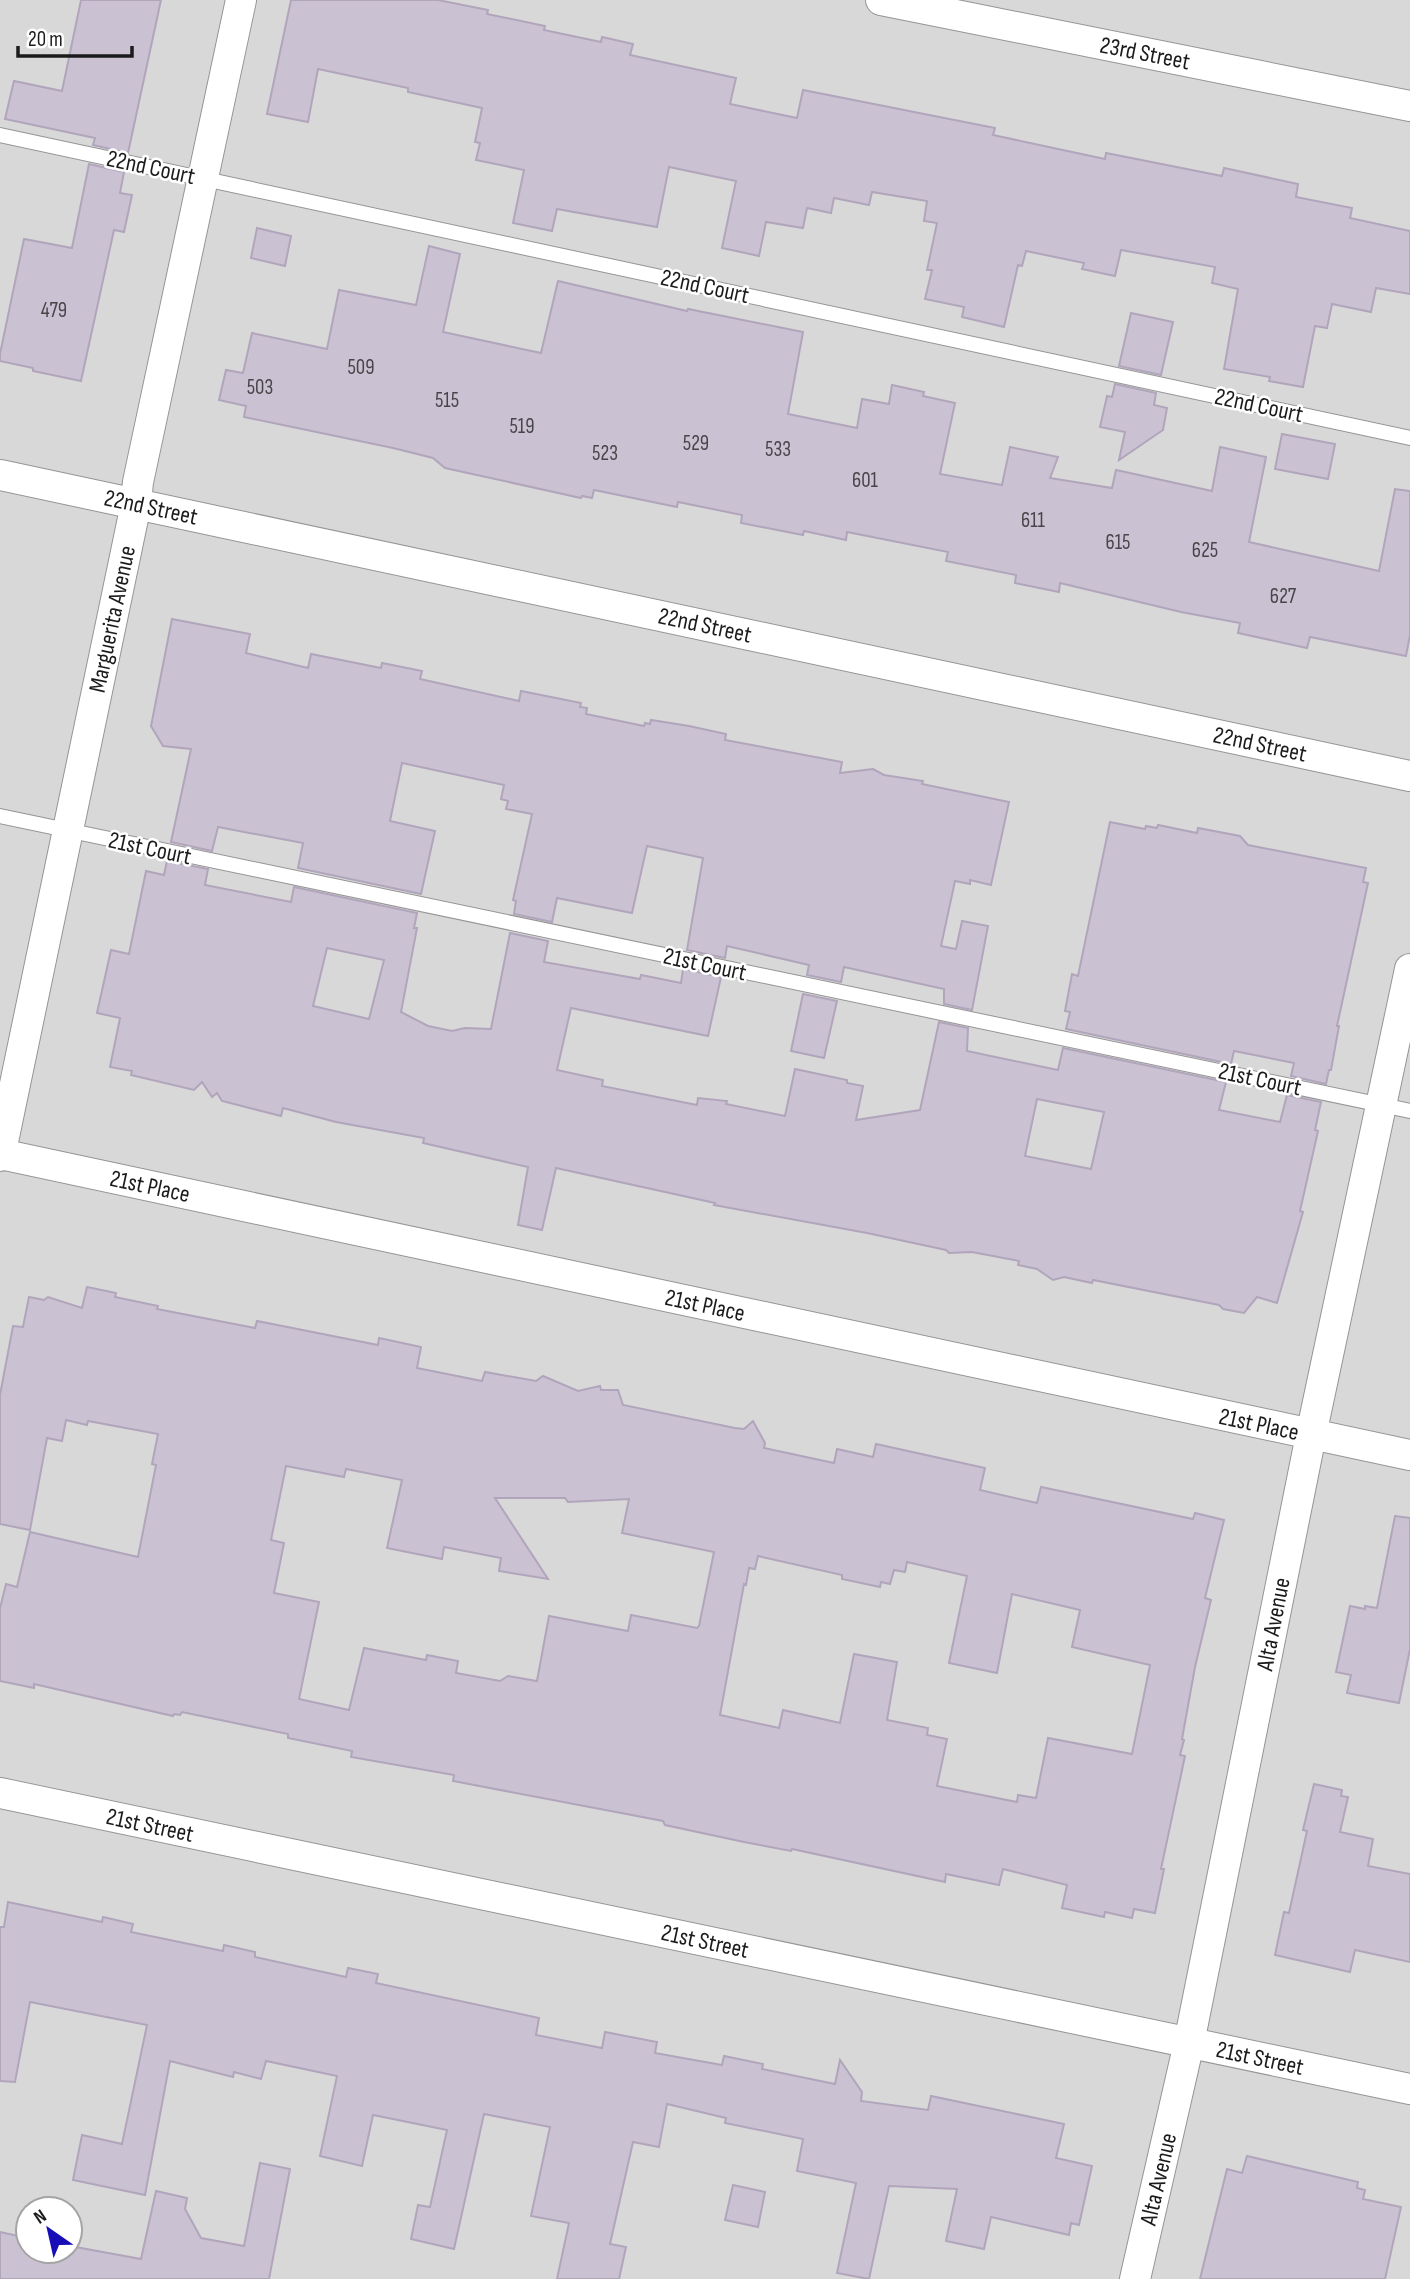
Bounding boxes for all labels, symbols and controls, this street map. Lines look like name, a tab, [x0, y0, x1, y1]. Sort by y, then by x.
scale bar	[18, 14, 131, 58]
text: 20 m	[28, 27, 63, 52]
street label: 23rd Street	[1097, 31, 1192, 76]
street label: 22nd Court	[104, 144, 198, 191]
street label: 22nd Court	[658, 263, 752, 310]
house number: 479	[41, 298, 67, 323]
house number: 509	[347, 355, 375, 380]
house number: 503	[247, 375, 273, 400]
street label: 22nd Court	[1212, 382, 1306, 429]
house number: 515	[435, 388, 459, 413]
house number: 519	[509, 414, 535, 439]
house number: 529	[683, 431, 709, 456]
house number: 533	[765, 437, 791, 462]
house number: 523	[592, 441, 618, 466]
house number: 601	[852, 468, 879, 493]
street label: 22nd Street	[102, 483, 200, 531]
house number: 611	[1021, 508, 1046, 533]
house number: 615	[1106, 530, 1130, 555]
house number: 625	[1192, 538, 1218, 563]
street label: Marguerita Avenue	[83, 543, 142, 695]
house number: 627	[1270, 584, 1297, 609]
street label: 22nd Street	[656, 601, 754, 649]
street label: 22nd Street	[1211, 720, 1309, 768]
street label: 21st Court	[106, 826, 194, 871]
street label: 21st Court	[661, 942, 749, 987]
street label: 21st Court	[1216, 1057, 1304, 1102]
street label: 21st Place	[107, 1164, 193, 1209]
street label: 21st Place	[662, 1283, 748, 1328]
street label: 21st Place	[1216, 1402, 1302, 1447]
street label: Alta Avenue	[1250, 1575, 1297, 1674]
street label: 21st Street	[103, 1802, 196, 1849]
street label: 21st Street	[658, 1918, 751, 1965]
street label: 21st Street	[1213, 2035, 1306, 2082]
street label: Alta Avenue	[1134, 2130, 1183, 2229]
north arrow	[14, 2195, 84, 2265]
text: N	[30, 2205, 51, 2230]

